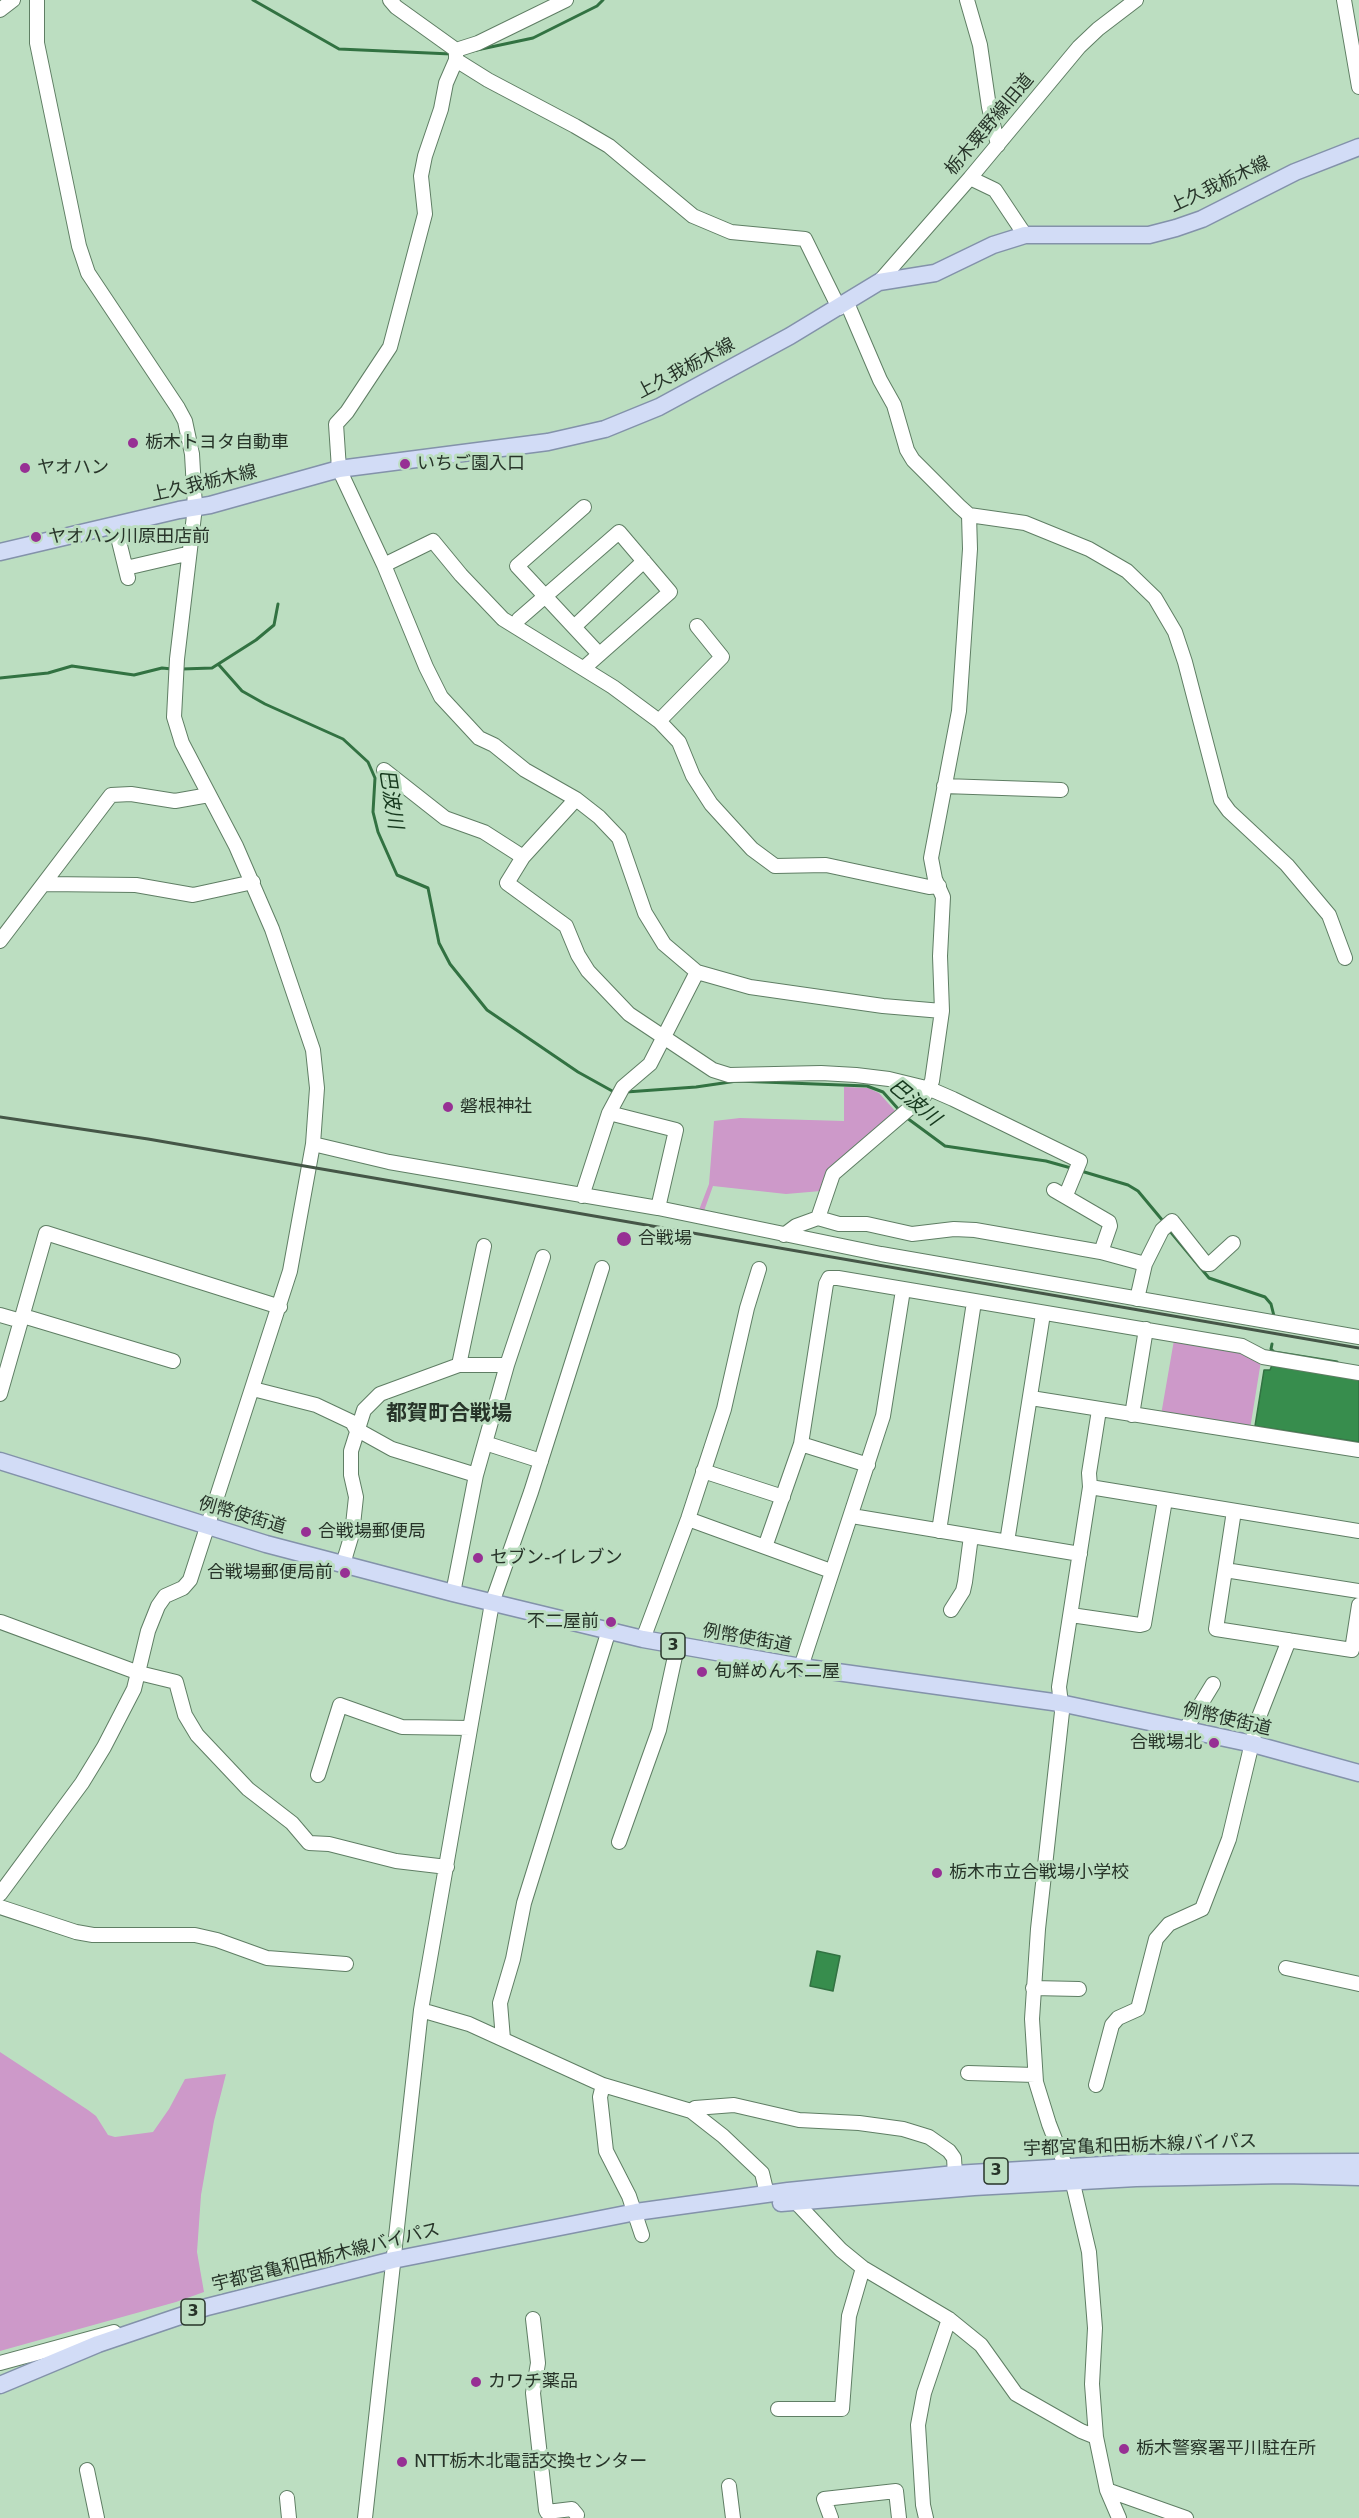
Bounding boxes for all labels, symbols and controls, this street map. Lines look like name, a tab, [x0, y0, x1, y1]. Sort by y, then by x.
street label: 栃木粟野線旧道	[941, 70, 1039, 180]
street label: 上久我栃木線	[1166, 152, 1274, 218]
street label: 上久我栃木線	[633, 334, 739, 404]
place label: 栃木トヨタ自動車	[145, 432, 289, 454]
marker: 栃木トヨタ自動車	[126, 436, 140, 450]
place label: いちご園入口	[417, 453, 525, 475]
place label: ヤオハン	[37, 457, 109, 479]
marker: いちご園入口	[398, 457, 412, 471]
marker: ヤオハン	[18, 461, 32, 475]
street label: 上久我栃木線	[149, 461, 259, 507]
place label: ヤオハン川原田店前	[48, 526, 210, 548]
marker: ヤオハン川原田店前	[29, 530, 43, 544]
water label: 巴波川	[373, 767, 407, 831]
water label: 巴波川	[883, 1075, 945, 1131]
place label: 磐根神社	[460, 1096, 532, 1118]
marker: 磐根神社	[441, 1100, 455, 1114]
place label: 合戦場	[638, 1228, 692, 1250]
marker: 合戦場	[615, 1230, 633, 1248]
district label: 都賀町合戦場	[386, 1402, 512, 1428]
street label: 例幣使街道	[196, 1493, 288, 1539]
place label: 合戦場郵便局	[318, 1521, 426, 1543]
marker: 合戦場郵便局	[299, 1525, 313, 1539]
place label: セブン-イレブン	[490, 1547, 622, 1569]
marker: セブン-イレブン	[471, 1551, 485, 1565]
place label: 合戦場郵便局前	[207, 1562, 333, 1584]
marker: 合戦場郵便局前	[338, 1566, 352, 1580]
place label: 不二屋前	[527, 1611, 599, 1633]
marker: 不二屋前	[604, 1615, 618, 1629]
street label: 例幣使街道	[701, 1621, 793, 1657]
road number: 3	[661, 1633, 685, 1659]
place label: 旬鮮めん不二屋	[714, 1661, 840, 1683]
marker: 旬鮮めん不二屋	[695, 1665, 709, 1679]
street label: 例幣使街道	[1181, 1699, 1273, 1741]
place label: 合戦場北	[1130, 1732, 1202, 1754]
marker: 合戦場北	[1207, 1736, 1221, 1750]
place label: 栃木市立合戦場小学校	[949, 1862, 1129, 1884]
marker: 栃木市立合戦場小学校	[930, 1866, 944, 1880]
street label: 宇都宮亀和田栃木線バイパス	[1023, 2131, 1257, 2161]
road number: 3	[984, 2158, 1008, 2184]
street label: 宇都宮亀和田栃木線バイパス	[210, 2219, 442, 2297]
road number: 3	[181, 2299, 205, 2325]
place label: カワチ薬品	[488, 2371, 578, 2393]
marker: カワチ薬品	[469, 2375, 483, 2389]
place label: 栃木警察署平川駐在所	[1136, 2438, 1316, 2460]
marker: 栃木警察署平川駐在所	[1117, 2442, 1131, 2456]
place label: NTT栃木北電話交換センター	[414, 2451, 647, 2473]
marker: NTT栃木北電話交換センター	[395, 2455, 409, 2469]

